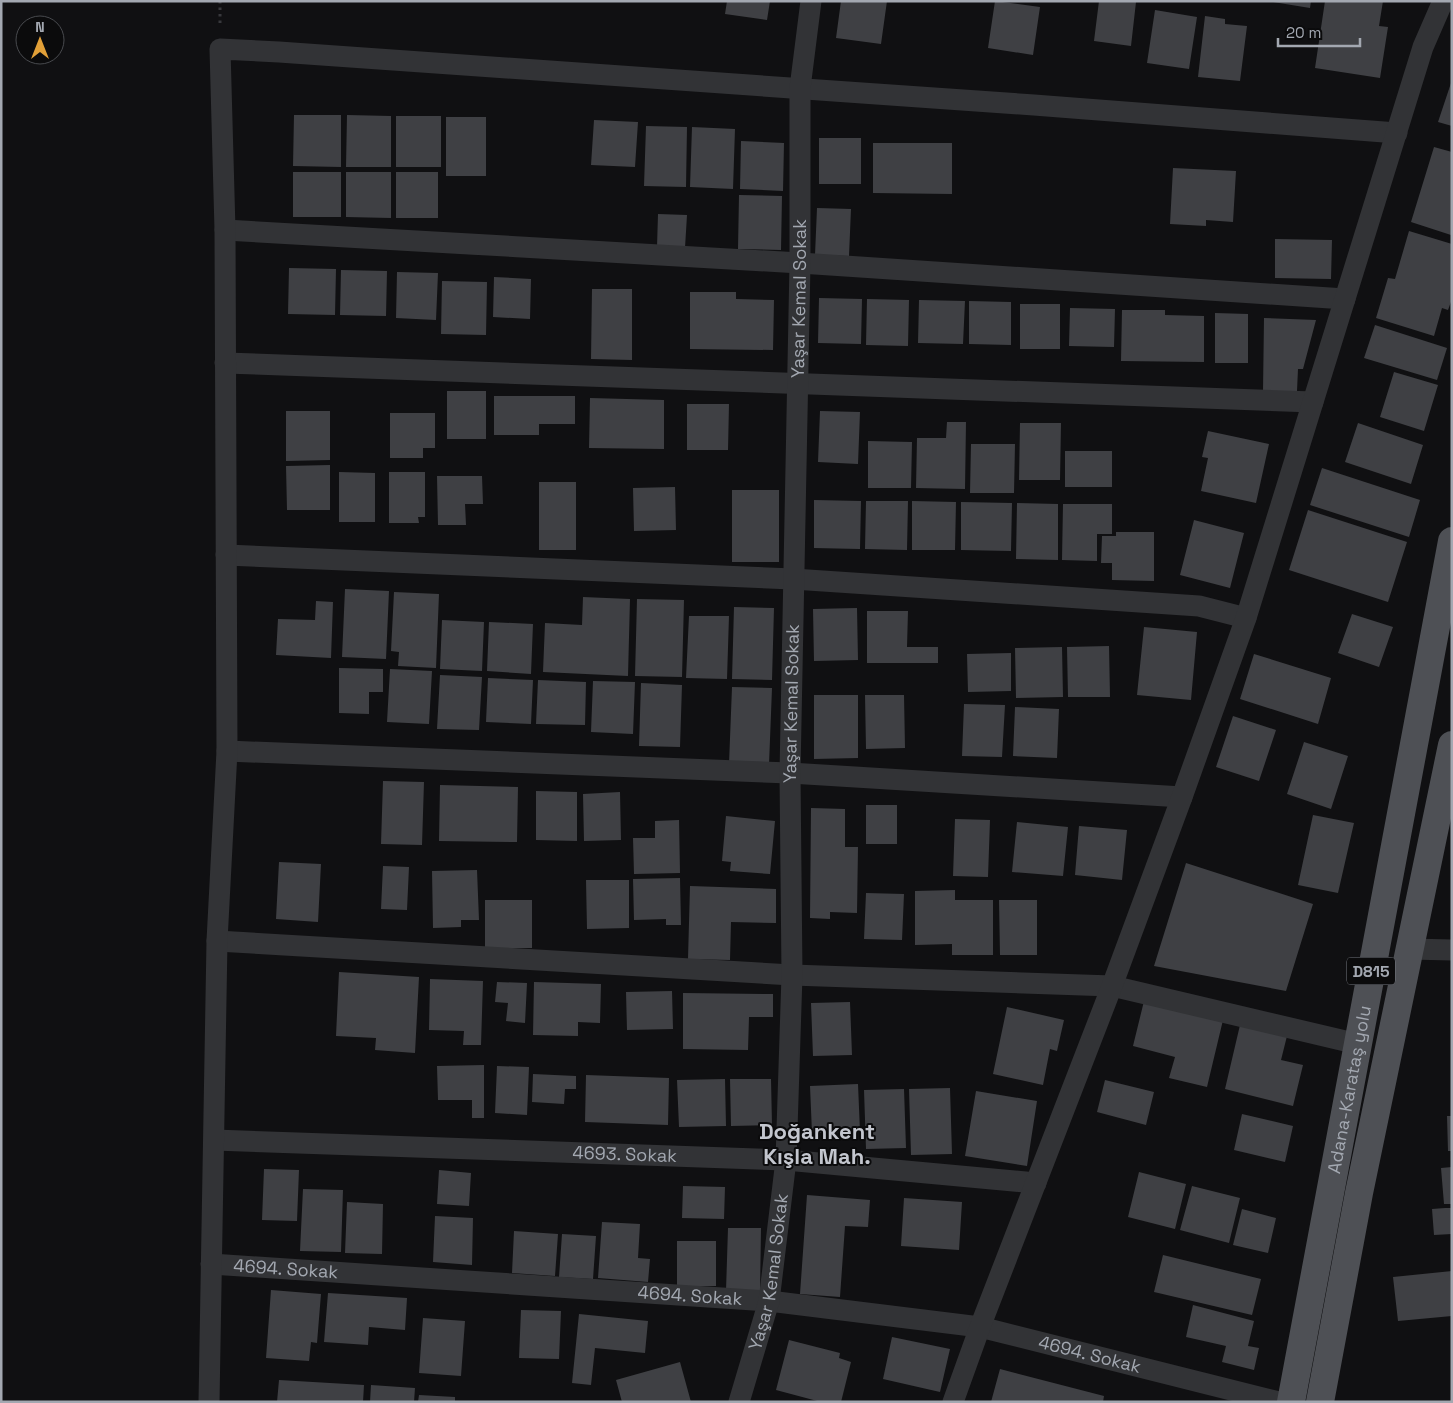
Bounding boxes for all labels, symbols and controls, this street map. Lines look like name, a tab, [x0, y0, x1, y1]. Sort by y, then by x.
north arrow	[15, 15, 65, 65]
scale bar	[1278, 15, 1360, 47]
text: N	[35, 18, 45, 36]
text: 20 m	[1286, 23, 1321, 42]
street label: Yaşar Kemal Sokak	[786, 219, 811, 378]
street label: Yaşar Kemal Sokak	[778, 624, 804, 783]
road number: D815	[1347, 958, 1395, 984]
street label: Adana-Karataş yolu	[1322, 1003, 1376, 1175]
district label: Doğankent Kışla Mah.	[759, 1117, 875, 1170]
street label: 4693. Sokak	[572, 1141, 678, 1167]
street label: Yaşar Kemal Sokak	[743, 1192, 793, 1353]
street label: 4694. Sokak	[233, 1254, 339, 1283]
street label: 4694. Sokak	[637, 1280, 743, 1310]
street label: 4694. Sokak	[1036, 1330, 1144, 1378]

